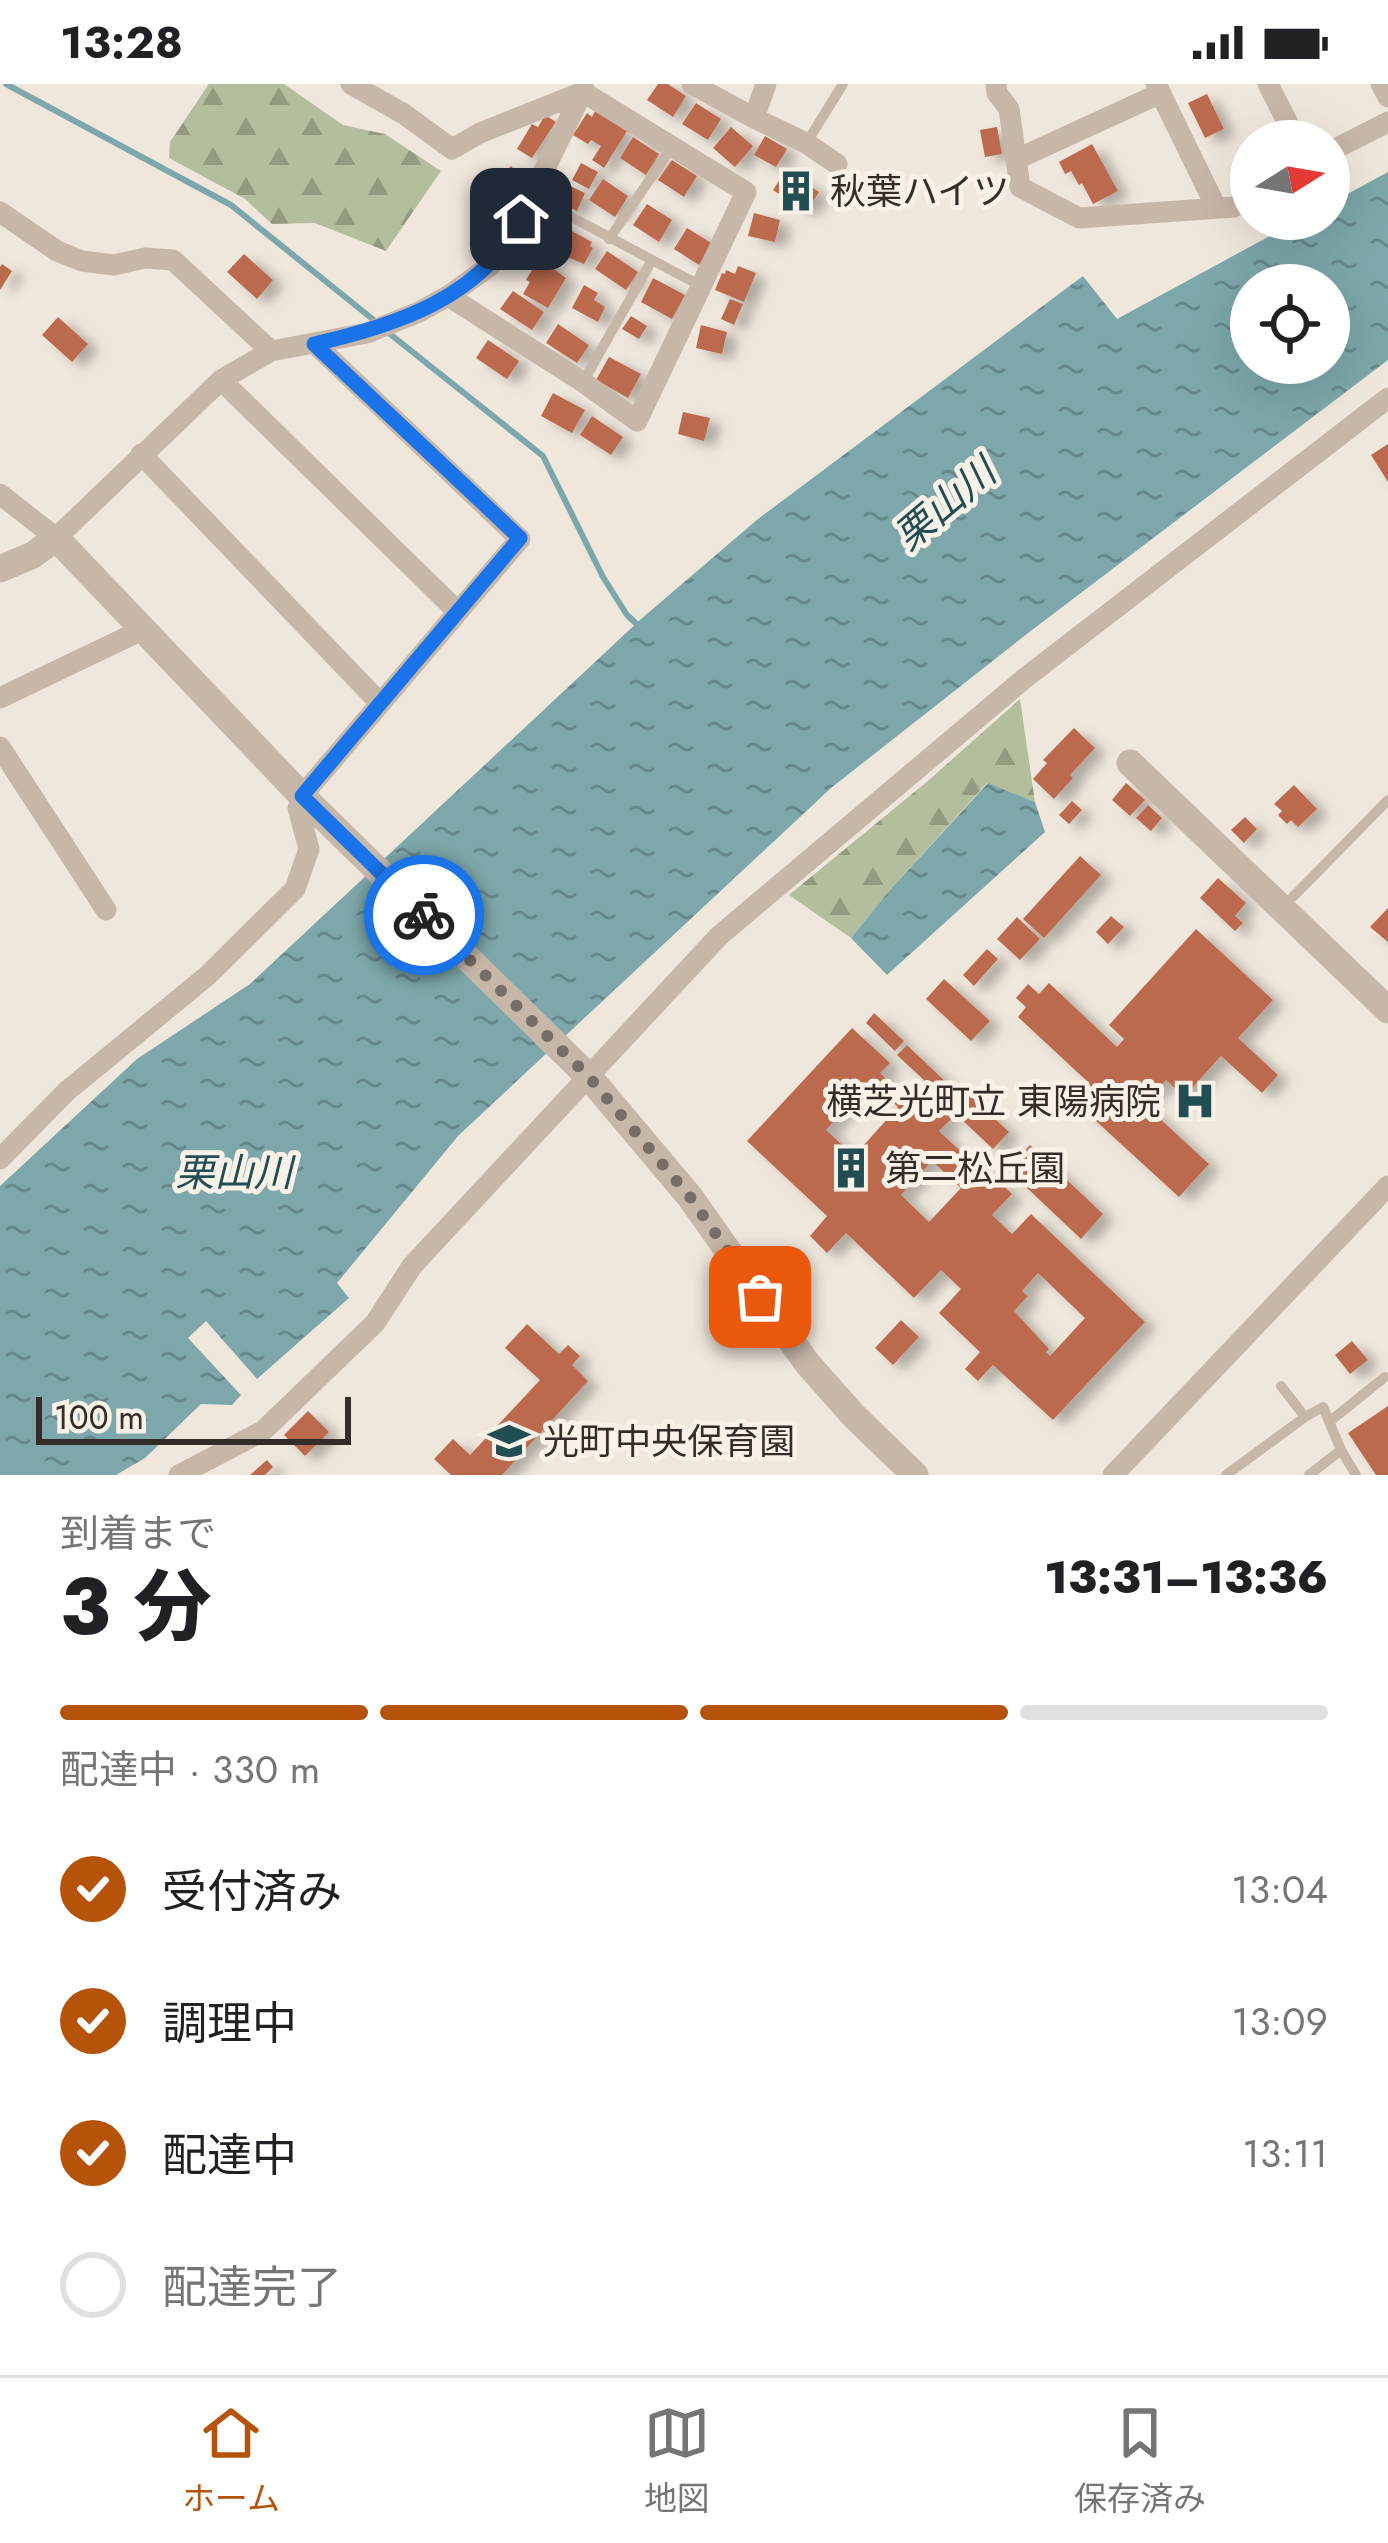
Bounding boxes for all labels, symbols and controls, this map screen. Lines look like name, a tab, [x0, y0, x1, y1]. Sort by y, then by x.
text: 13:28	[60, 10, 183, 75]
north arrow	[1230, 120, 1350, 240]
map controls	[1230, 120, 1350, 384]
place label: 秋葉ハイツ	[830, 165, 1009, 217]
pin	[470, 168, 572, 270]
building icon: 秋葉ハイツ	[773, 168, 819, 214]
icon: home	[488, 186, 554, 252]
button: locate	[1230, 264, 1350, 384]
water label: 栗山川	[882, 442, 1011, 563]
courier	[364, 855, 484, 975]
icon: bike	[391, 882, 457, 948]
place label: 横芝光町立 東陽病院	[826, 1075, 1161, 1127]
hospital icon: 横芝光町立 東陽病院	[1172, 1078, 1218, 1124]
place label: 第二松丘園	[885, 1142, 1065, 1194]
water label: 栗山川	[175, 1144, 296, 1201]
building icon: 第二松丘園	[828, 1145, 874, 1191]
pin	[709, 1246, 811, 1348]
icon: bag	[727, 1264, 793, 1330]
scale bar	[36, 1391, 351, 1444]
text: 100 m	[54, 1394, 144, 1441]
place label: 光町中央保育園	[543, 1415, 795, 1467]
school or university icon: 光町中央保育園	[486, 1418, 532, 1464]
text: 到着まで	[60, 1505, 216, 1562]
text: 13:31–13:36	[1044, 1545, 1328, 1610]
text: 3 分	[60, 1551, 212, 1663]
text: 配達中 · 330 m	[60, 1741, 320, 1798]
icon: check	[60, 1856, 126, 1922]
text: 受付済み	[162, 1859, 342, 1924]
text: 13:04	[1231, 1861, 1328, 1918]
icon: check	[60, 1988, 126, 2054]
text: 調理中	[162, 1991, 297, 2056]
text: 13:09	[1232, 1993, 1328, 2050]
icon: check	[60, 2120, 126, 2186]
text: 配達中	[162, 2123, 297, 2188]
text: 13:11	[1242, 2125, 1328, 2182]
text: 配達完了	[162, 2255, 342, 2320]
tab: ホーム	[182, 2400, 280, 2522]
tab: 地図	[644, 2400, 710, 2522]
tab: 保存済み	[1074, 2400, 1206, 2522]

